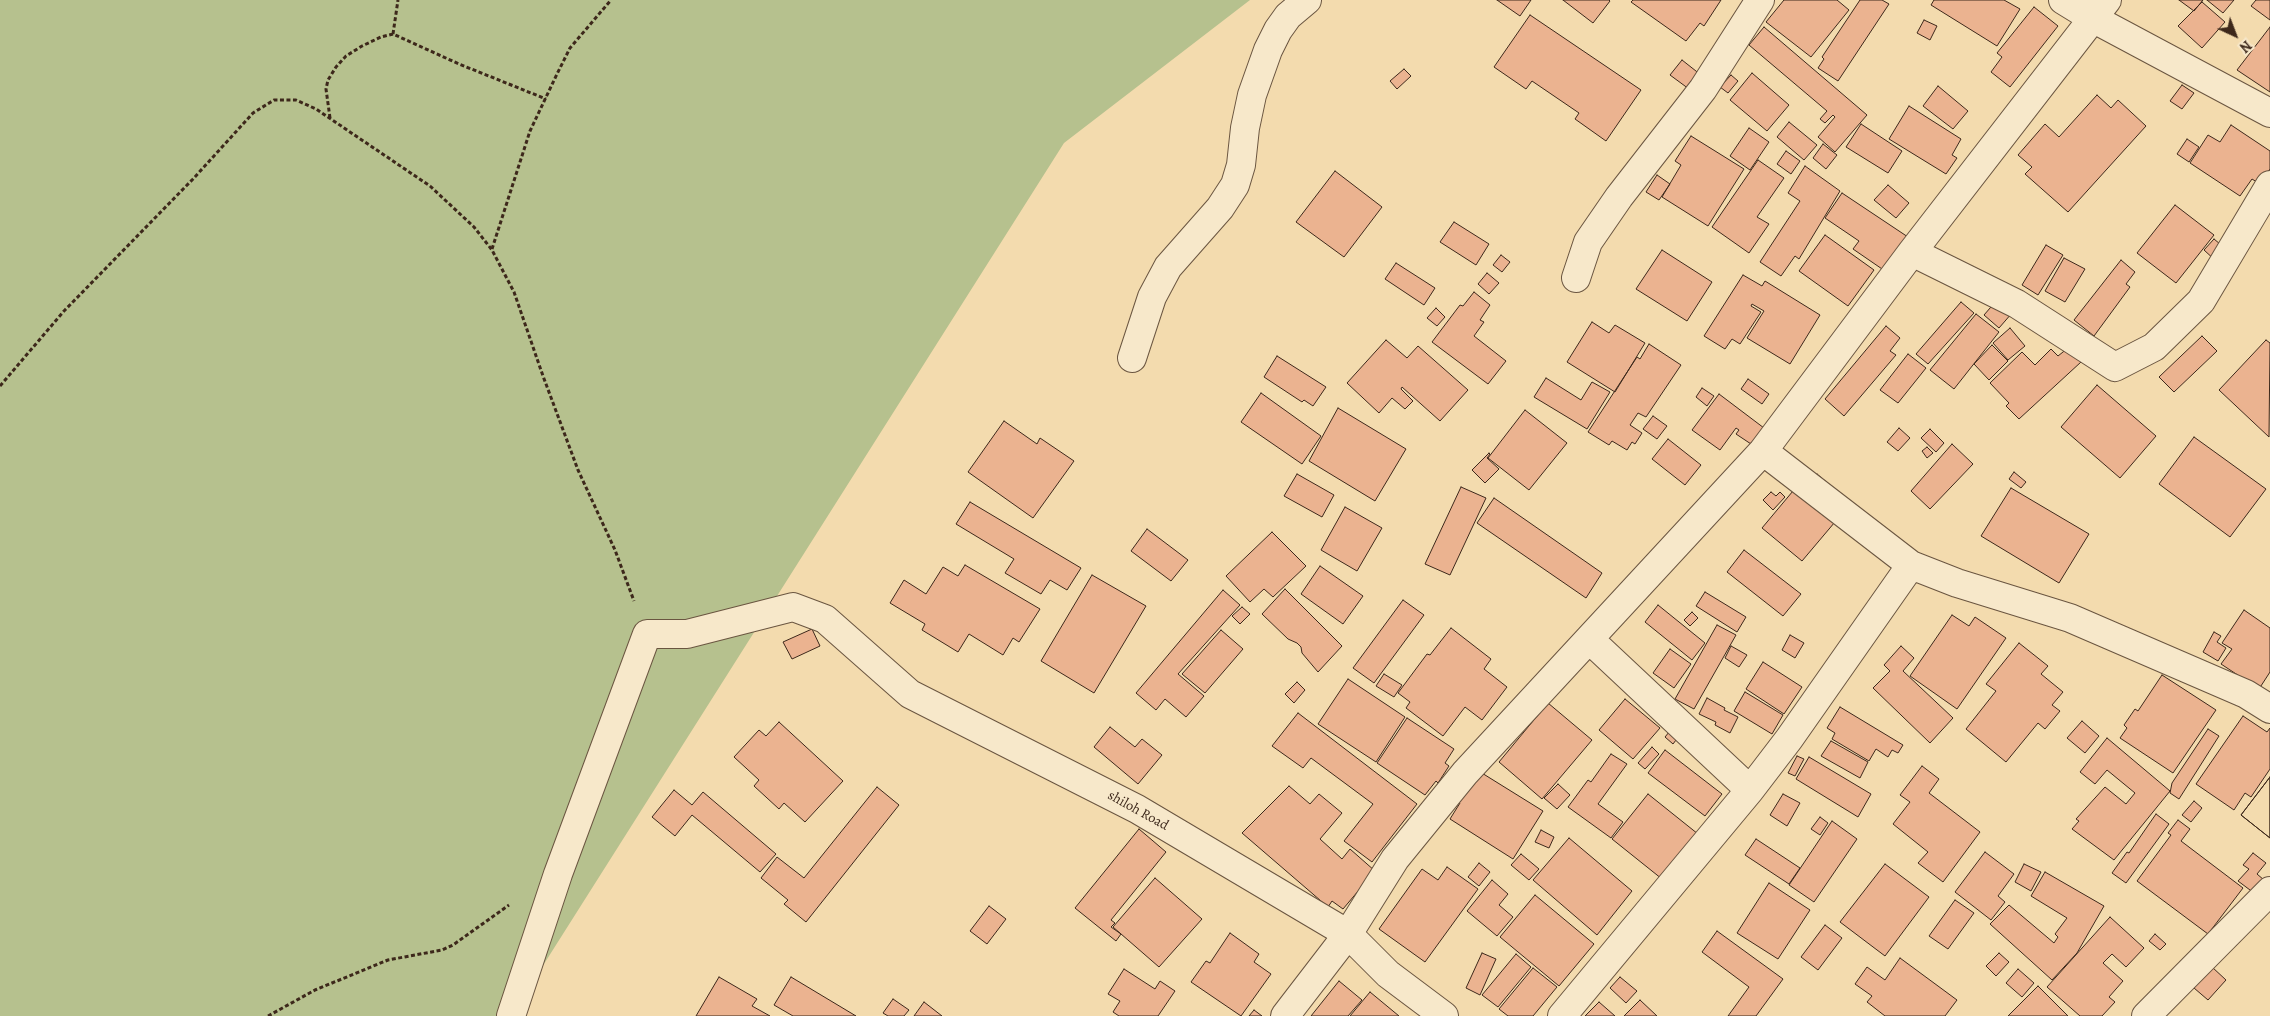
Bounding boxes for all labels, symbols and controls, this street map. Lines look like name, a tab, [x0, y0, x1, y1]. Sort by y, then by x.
north arrow	[2210, 10, 2260, 60]
text: N	[2235, 36, 2256, 57]
street label: shiloh Road	[1105, 787, 1171, 835]

